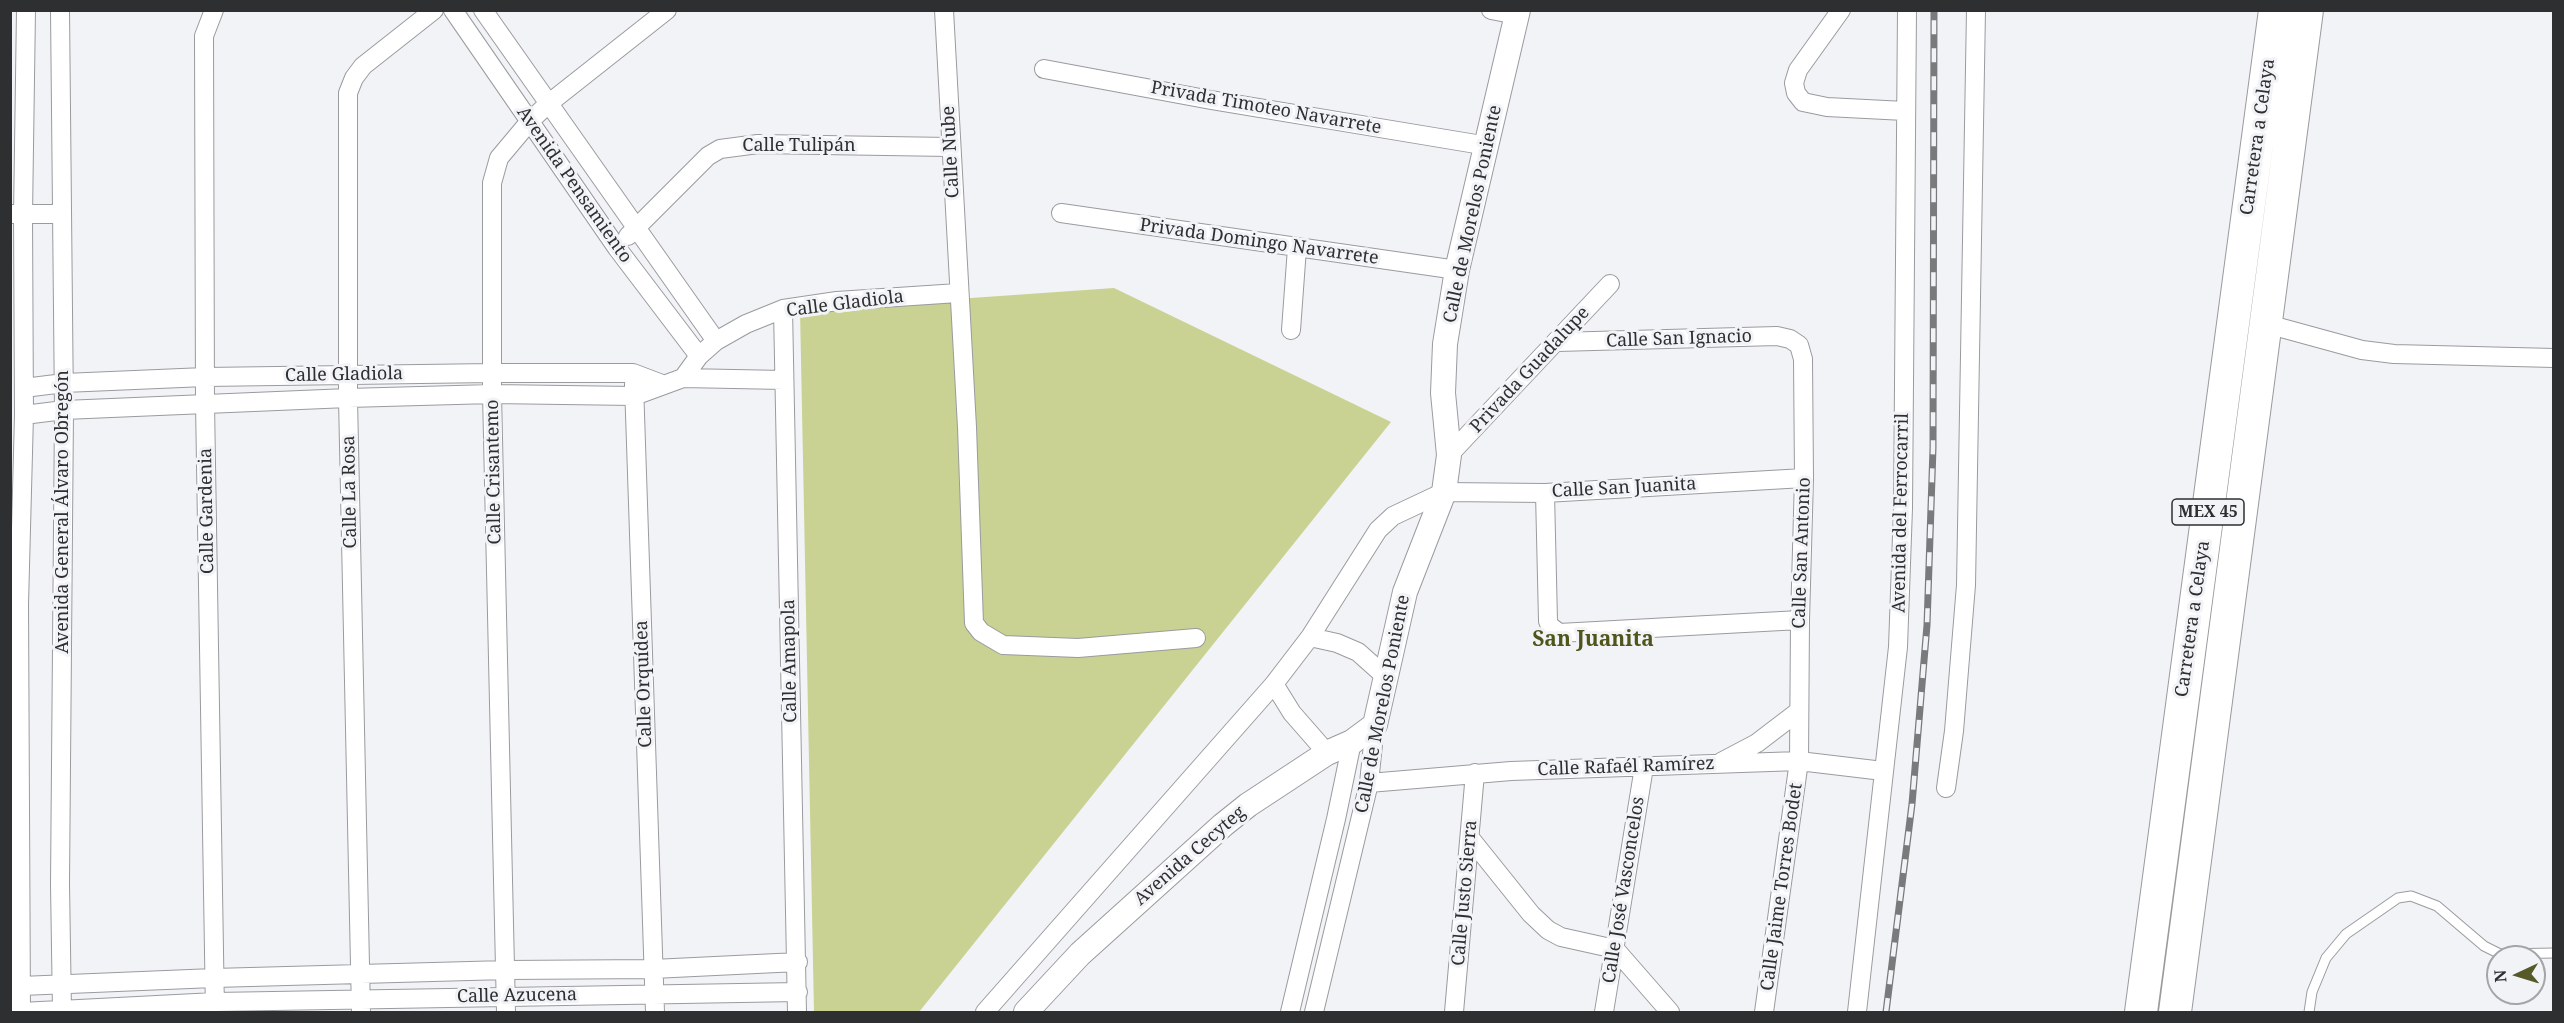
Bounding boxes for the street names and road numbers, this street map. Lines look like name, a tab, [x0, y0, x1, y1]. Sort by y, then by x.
street label: Carretera a Celaya	[2236, 57, 2280, 217]
street label: Privada Timoteo Navarrete	[1149, 77, 1383, 139]
street label: Avenida Pensamiento	[512, 103, 636, 267]
street label: Calle de Morelos Poniente	[1439, 103, 1507, 325]
street label: Calle Nube	[938, 105, 964, 199]
street label: Calle Tulipán	[742, 135, 856, 157]
street label: Privada Domingo Navarrete	[1138, 215, 1380, 269]
street label: Calle Gladiola	[785, 286, 905, 322]
street label: Privada Guadalupe	[1466, 302, 1594, 438]
street label: Calle San Ignacio	[1606, 326, 1752, 352]
street label: Calle Gladiola	[285, 363, 403, 387]
street label: Avenida General Álvaro Obregón	[52, 370, 74, 654]
street label: Calle Crisantemo	[482, 399, 506, 545]
street label: Avenida del Ferrocarril	[1888, 413, 1914, 613]
street label: Calle La Rosa	[338, 435, 362, 549]
street label: Calle Gardenia	[195, 448, 219, 574]
street label: Calle San Juanita	[1551, 473, 1697, 503]
street label: Calle San Antonio	[1789, 477, 1815, 629]
road number: MEX 45	[2172, 499, 2244, 525]
street label: Carretera a Celaya	[2171, 539, 2215, 699]
street label: Calle de Morelos Poniente	[1351, 593, 1415, 815]
street label: Calle Amapola	[778, 599, 802, 723]
street label: Calle Orquídea	[631, 620, 657, 748]
street label: Calle Rafaél Ramírez	[1537, 753, 1715, 781]
street label: Calle Jaime Torres Bodet	[1757, 782, 1807, 992]
street label: Calle José Vasconcelos	[1599, 795, 1649, 985]
street label: Avenida Cecyteg	[1130, 802, 1250, 910]
street label: Calle Justo Sierra	[1448, 819, 1482, 967]
street label: Calle Azucena	[457, 984, 577, 1008]

